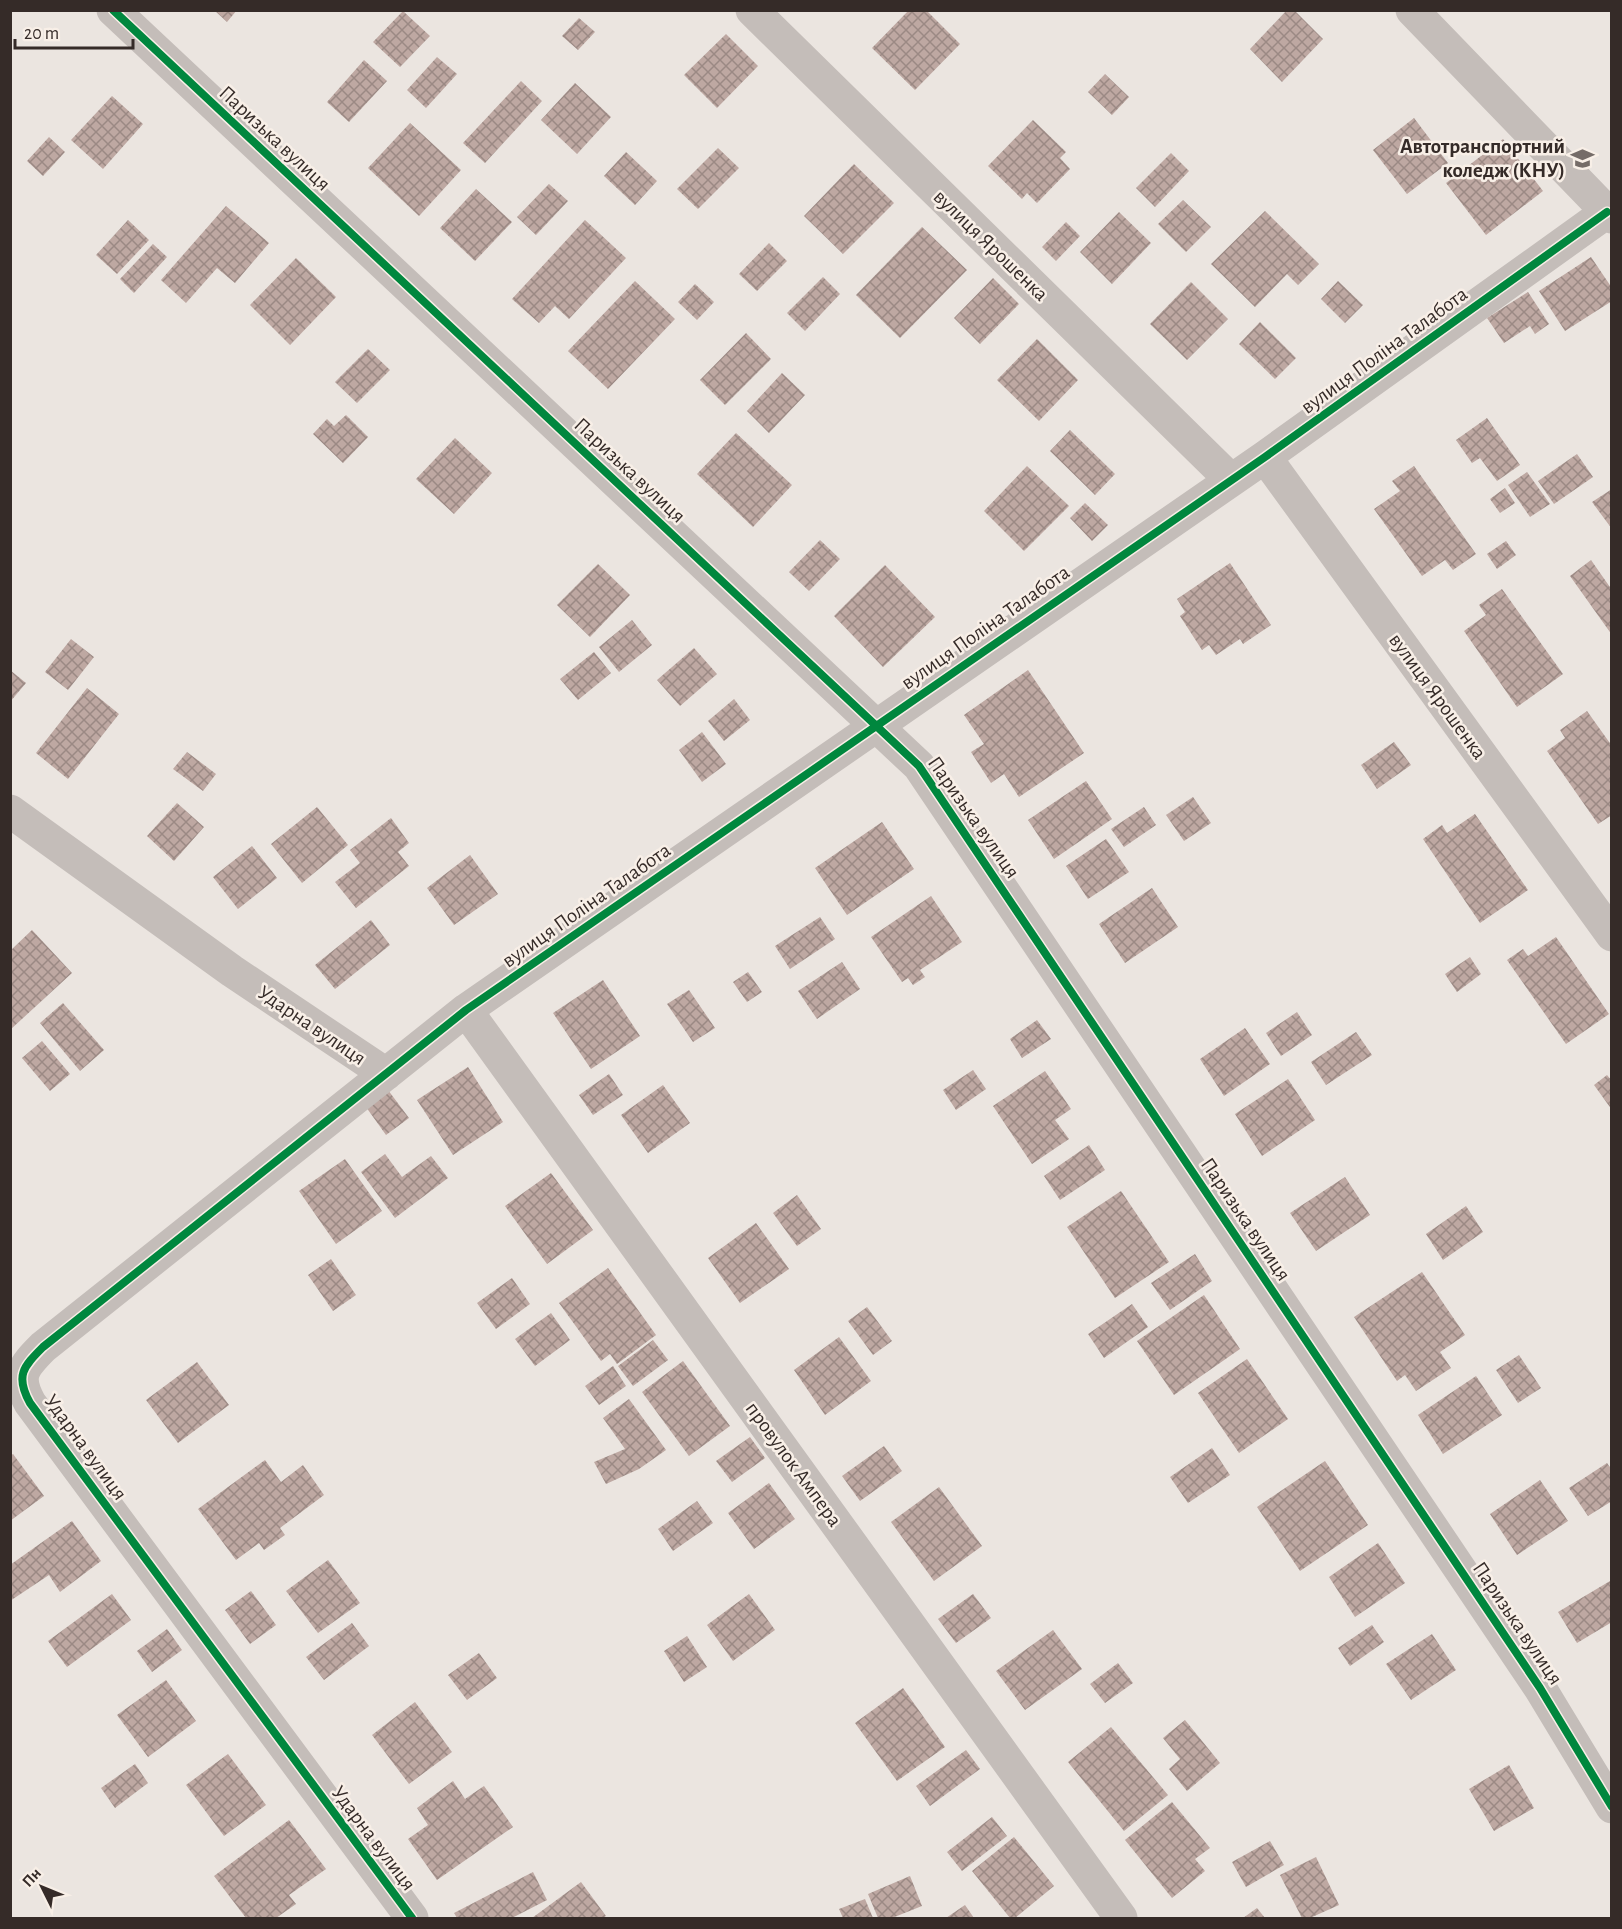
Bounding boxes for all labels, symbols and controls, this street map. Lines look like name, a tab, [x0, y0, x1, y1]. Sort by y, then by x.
scale bar	[15, 12, 134, 50]
text: 20 m	[24, 25, 59, 43]
street label: Паризька вулиця	[215, 82, 334, 195]
place label: Автотранспортний коледж (КНУ)	[1400, 136, 1565, 181]
school or university icon: Автотранспортний коледж (КНУ)	[1570, 145, 1596, 171]
street label: вулиця Ярошенка	[929, 186, 1052, 305]
street label: вулиця Поліна Талабота	[1297, 283, 1472, 418]
street label: Паризька вулиця	[570, 414, 689, 527]
street label: вулиця Поліна Талабота	[897, 561, 1074, 693]
street label: вулиця Ярошенка	[1385, 629, 1490, 764]
street label: Паризька вулиця	[924, 752, 1023, 882]
street label: вулиця Поліна Талабота	[498, 839, 675, 971]
street label: Ударна вулиця	[254, 982, 370, 1069]
street label: Паризька вулиця	[1197, 1154, 1294, 1285]
street label: Ударна вулиця	[40, 1390, 131, 1504]
street label: провулок Ампера	[741, 1398, 846, 1531]
street label: Паризька вулиця	[1469, 1558, 1566, 1689]
street label: Ударна вулиця	[327, 1782, 420, 1895]
north arrow	[12, 1857, 72, 1917]
text: Пн	[19, 1865, 44, 1890]

